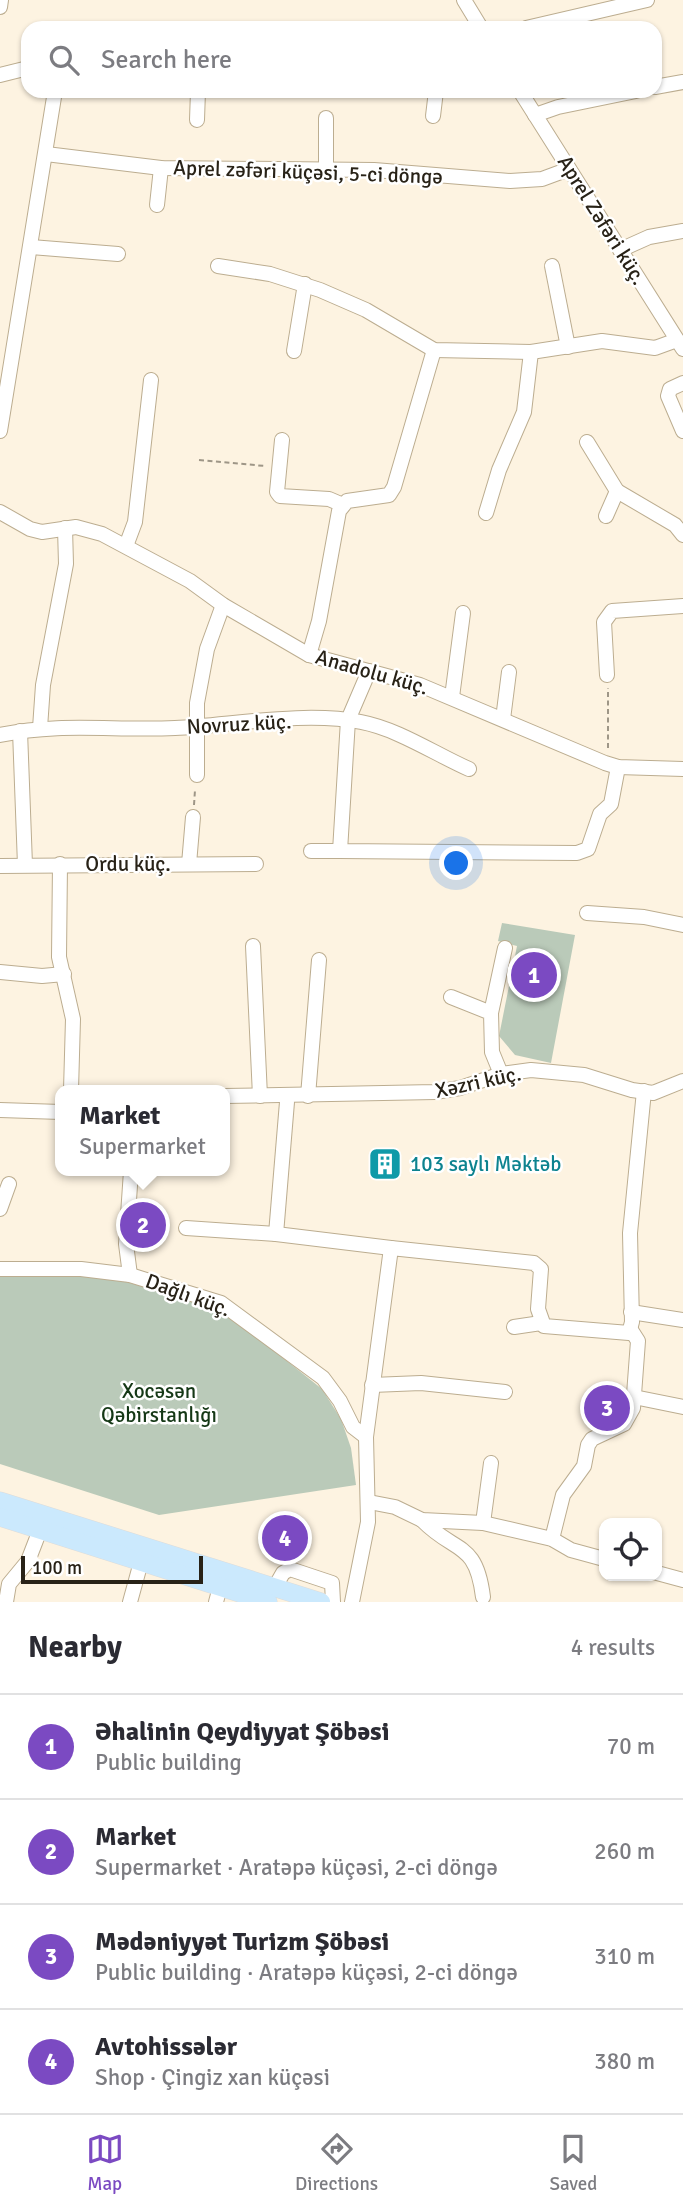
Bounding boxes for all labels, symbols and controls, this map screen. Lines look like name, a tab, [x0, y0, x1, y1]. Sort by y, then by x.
search box	[21, 21, 662, 98]
icon: search	[45, 41, 83, 79]
text: Search here	[101, 44, 232, 76]
street label: Aprel Zəfəri küç.	[552, 150, 652, 290]
street label: Aprel zəfəri küçəsi, 5-ci döngə	[173, 154, 443, 190]
street label: Anadolu küç.	[313, 644, 431, 700]
street label: Novruz küç.	[186, 708, 292, 740]
your location	[439, 846, 473, 880]
street label: Ordu küç.	[85, 851, 171, 877]
pin: 1	[511, 949, 557, 1001]
street label: Xəzri küç.	[433, 1060, 523, 1104]
popup	[55, 1085, 230, 1176]
text: Market	[79, 1100, 160, 1132]
text: Supermarket	[79, 1132, 206, 1161]
building icon: 103 saylı Məktəb	[366, 1145, 404, 1183]
place label: 103 saylı Məktəb	[410, 1151, 561, 1177]
pin: 2	[120, 1199, 166, 1251]
street label: Dağlı küç.	[142, 1268, 234, 1322]
park label: Xocəsən Qəbirstanlığı	[101, 1378, 217, 1428]
pin: 3	[584, 1382, 630, 1434]
pin: 4	[262, 1512, 308, 1564]
map controls	[599, 1518, 662, 1581]
button: locate	[599, 1518, 662, 1581]
scale bar	[21, 1553, 203, 1585]
text: 100 m	[32, 1556, 82, 1580]
text: Nearby	[28, 1629, 122, 1666]
text: 4 results	[571, 1633, 655, 1662]
text: Əhalinin Qeydiyyat Şöbəsi	[95, 1716, 389, 1748]
text: 1	[45, 1732, 57, 1761]
text: 70 m	[607, 1732, 655, 1761]
text: Public building	[95, 1748, 242, 1777]
text: Market	[95, 1821, 176, 1853]
text: 2	[45, 1837, 57, 1866]
text: 260 m	[594, 1837, 655, 1866]
text: Supermarket · Aratəpə küçəsi, 2-ci döngə	[95, 1853, 498, 1882]
text: Mədəniyyət Turizm Şöbəsi	[95, 1926, 389, 1958]
text: 3	[45, 1942, 57, 1971]
text: 310 m	[594, 1942, 655, 1971]
text: Public building · Aratəpə küçəsi, 2-ci döngə	[95, 1958, 518, 1987]
text: Avtohissələr	[95, 2031, 237, 2063]
text: 4	[45, 2047, 57, 2076]
text: 380 m	[594, 2047, 655, 2076]
text: Shop · Çingiz xan küçəsi	[95, 2063, 330, 2092]
tab: Map	[86, 2130, 124, 2196]
tab: Directions	[295, 2130, 378, 2196]
tab: Saved	[549, 2130, 597, 2196]

